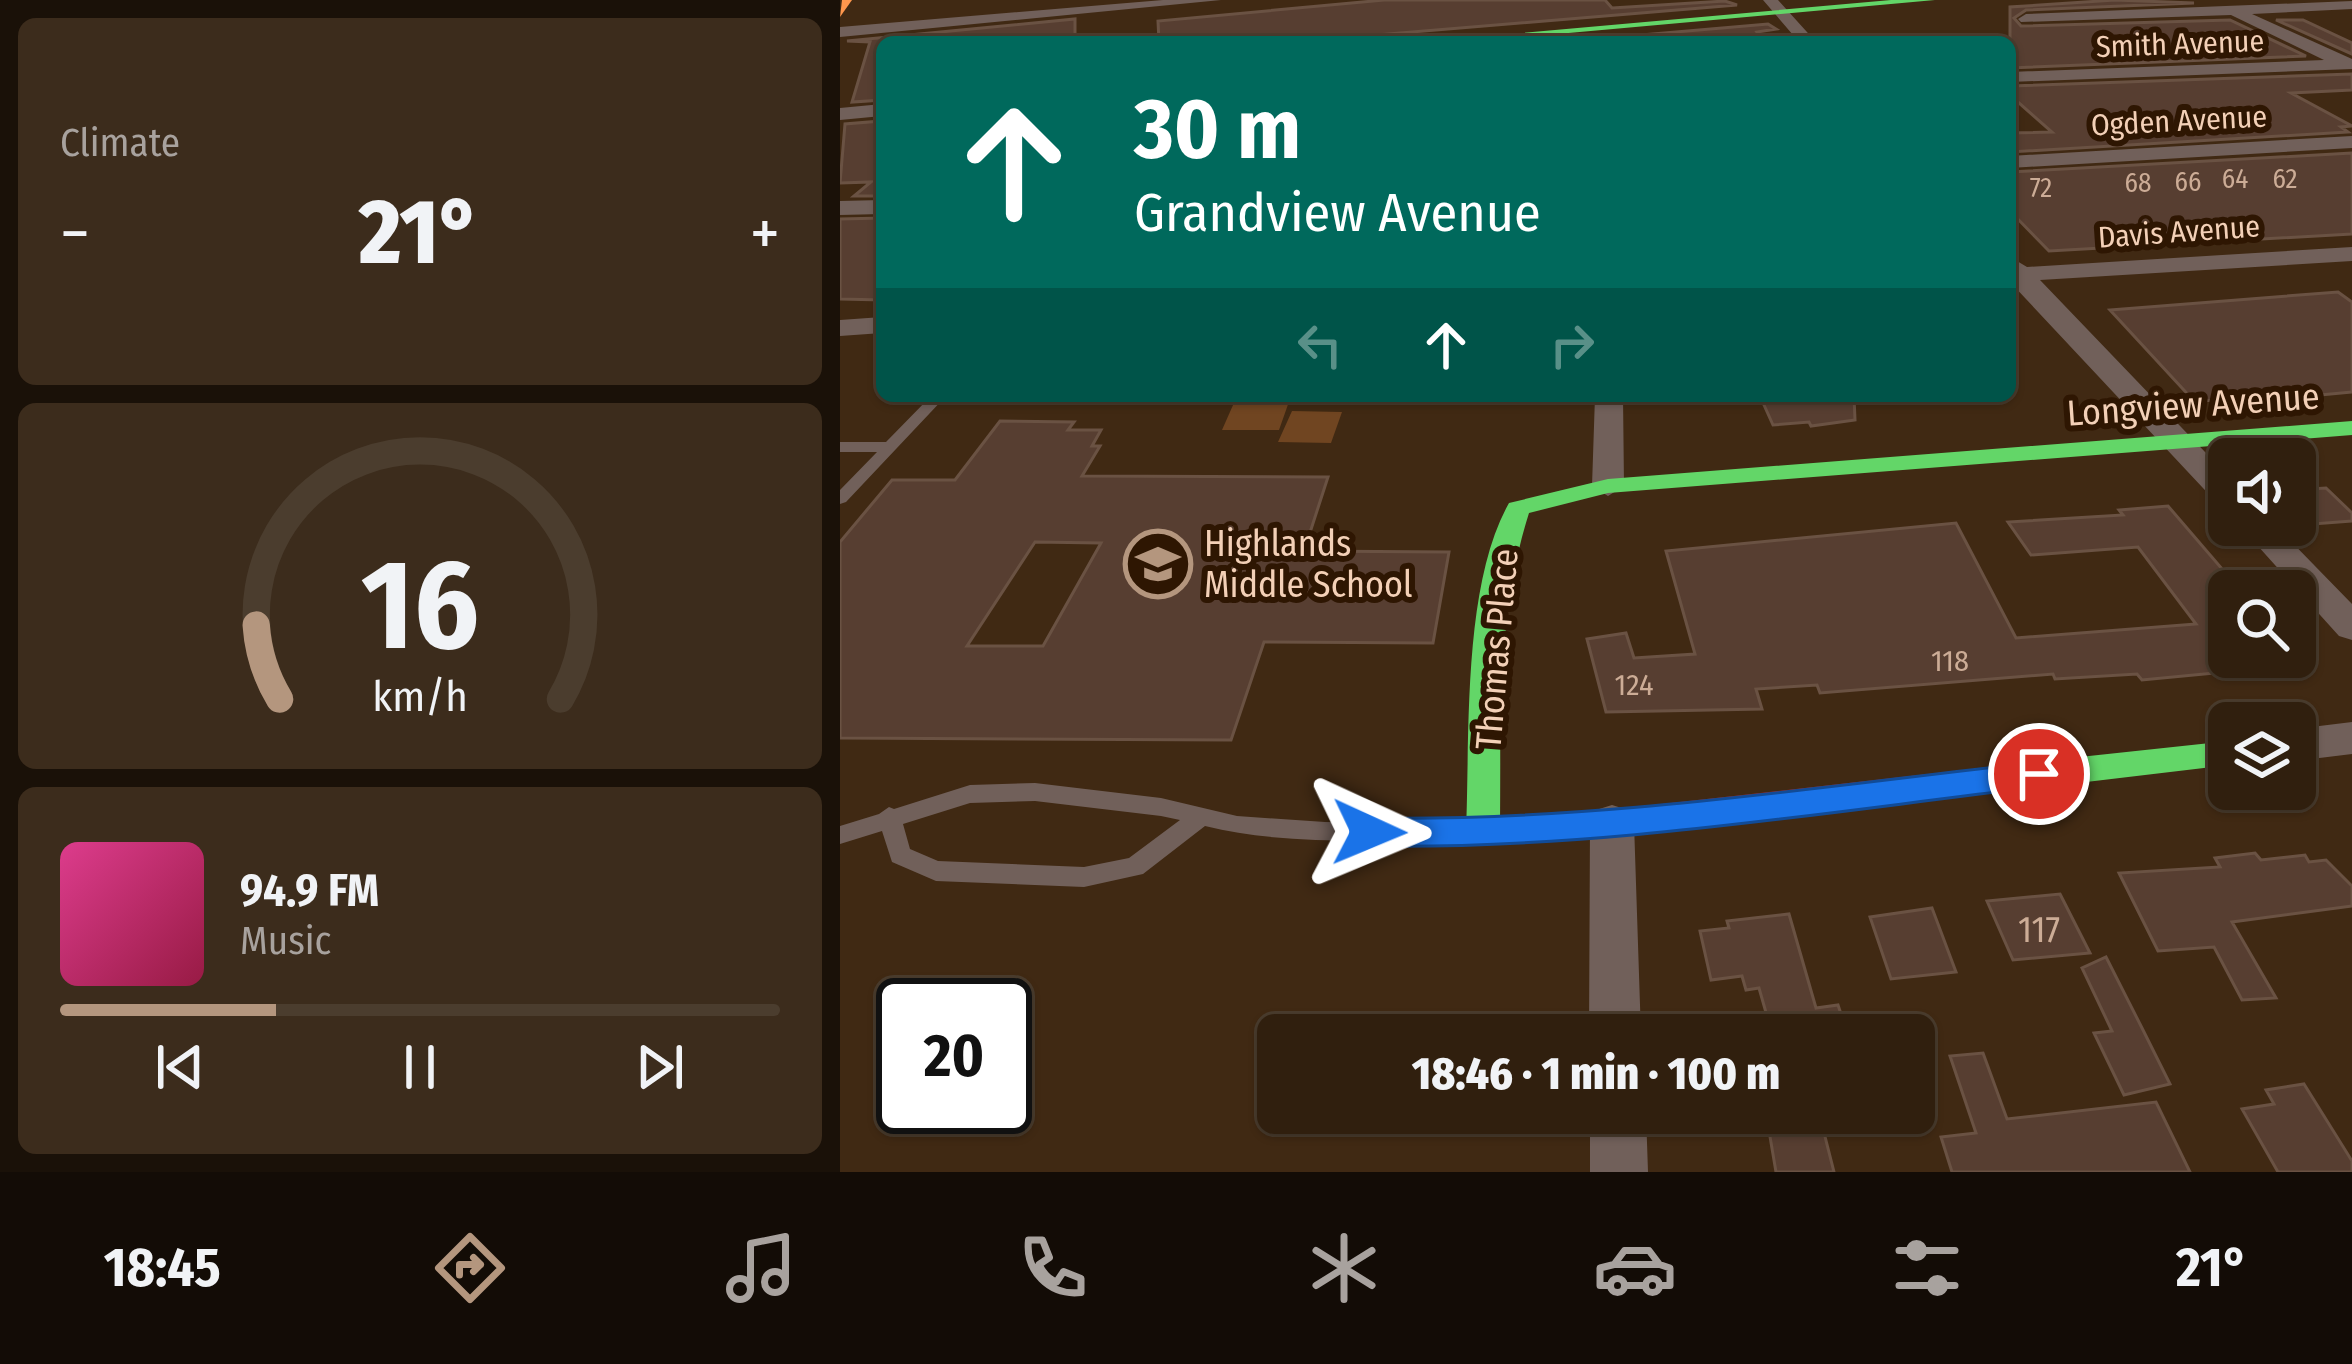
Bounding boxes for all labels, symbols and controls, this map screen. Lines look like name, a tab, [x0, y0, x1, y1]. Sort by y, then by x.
street label: Smith Avenue	[2095, 23, 2265, 65]
text: 30 m	[1134, 79, 1301, 180]
icon: ahead	[936, 84, 1092, 240]
street label: Ogden Avenue	[2090, 98, 2268, 144]
text: Climate	[60, 120, 180, 166]
house number: 64	[2222, 163, 2248, 195]
house number: 62	[2272, 163, 2298, 195]
house number: 66	[2175, 166, 2201, 198]
house number: 68	[2125, 167, 2151, 199]
house number: 72	[2030, 172, 2052, 204]
text: 21°	[359, 179, 481, 287]
text: Grandview Avenue	[1134, 181, 1541, 245]
text: −	[60, 194, 90, 273]
text: +	[750, 194, 780, 273]
street label: Davis Avenue	[2097, 208, 2261, 256]
icon: left	[1287, 312, 1353, 378]
icon: ahead	[1413, 312, 1479, 378]
icon: right	[1539, 312, 1605, 378]
street label: Longview Avenue	[2065, 374, 2321, 436]
map controls	[2208, 438, 2316, 810]
button: sound	[2208, 438, 2316, 546]
place label: Highlands Middle School	[1204, 522, 1412, 607]
school or university icon: Highlands Middle School	[1123, 529, 1193, 599]
text: 16	[361, 531, 479, 681]
street label: Thomas Place	[1466, 547, 1528, 751]
button: search	[2208, 570, 2316, 678]
house number: 118	[1931, 643, 1969, 679]
house number: 124	[1615, 667, 1653, 703]
text: km/h	[372, 671, 468, 722]
button: layers	[2208, 702, 2316, 810]
pin	[1988, 723, 2090, 825]
icon: arrive	[2006, 741, 2072, 807]
position arrow	[1306, 769, 1432, 895]
text: 94.9 FM	[240, 864, 379, 918]
house number: 117	[2018, 908, 2060, 952]
text: Music	[240, 918, 331, 964]
speed limit sign: 20	[876, 978, 1032, 1134]
icon: previous	[147, 1034, 213, 1100]
icon: pause	[387, 1034, 453, 1100]
icon: next	[627, 1034, 693, 1100]
text: 18:46 · 1 min · 100 m	[1412, 1047, 1780, 1101]
icon: directions	[428, 1226, 512, 1310]
icon: music	[719, 1226, 803, 1310]
icon: phone	[1011, 1226, 1095, 1310]
icon: climate	[1302, 1226, 1386, 1310]
icon: car	[1593, 1226, 1677, 1310]
icon: filters	[1885, 1226, 1969, 1310]
text: 18:45	[104, 1236, 221, 1300]
text: 21°	[2176, 1236, 2248, 1300]

